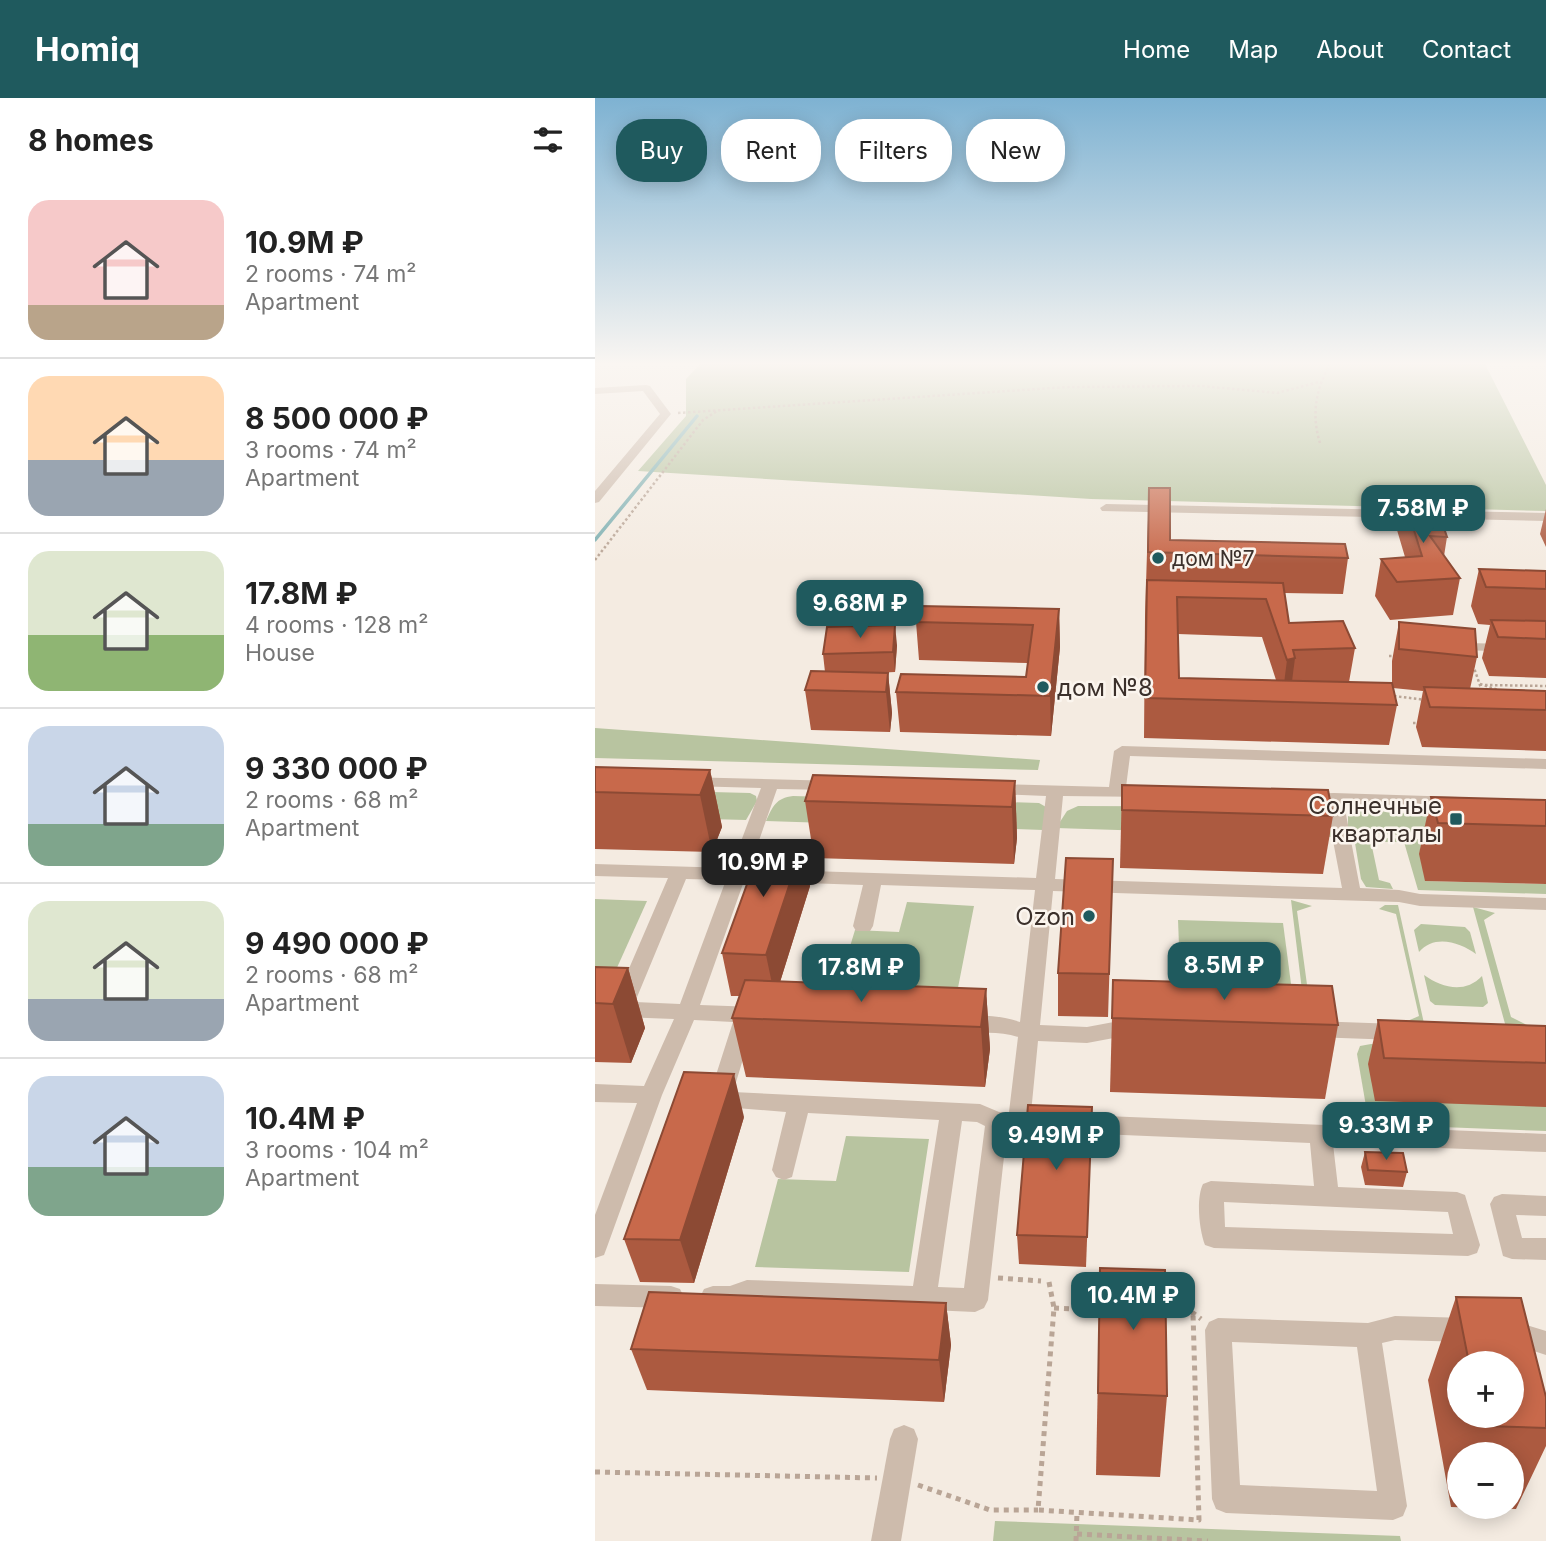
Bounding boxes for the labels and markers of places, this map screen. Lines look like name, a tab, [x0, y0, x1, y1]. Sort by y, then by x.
pin: 7.58M ₽	[1358, 486, 1488, 545]
place label: дом №7	[1172, 546, 1255, 571]
marker: дом №7	[1150, 550, 1166, 566]
pin: 9.68M ₽	[795, 580, 925, 640]
place label: дом №8	[1057, 673, 1153, 702]
marker: дом №8	[1035, 679, 1051, 695]
place label: Солнечные кварталы	[1308, 791, 1442, 848]
marker: Солнечные кварталы	[1448, 811, 1464, 827]
pin: 10.9M ₽	[698, 840, 828, 899]
place label: Ozon	[1015, 902, 1075, 931]
marker: Ozon	[1081, 908, 1097, 924]
pin: 8.5M ₽	[1167, 942, 1281, 1002]
pin: 17.8M ₽	[796, 944, 926, 1004]
pin: 9.33M ₽	[1321, 1102, 1451, 1162]
pin: 9.49M ₽	[991, 1112, 1121, 1172]
pin: 10.4M ₽	[1068, 1272, 1198, 1332]

